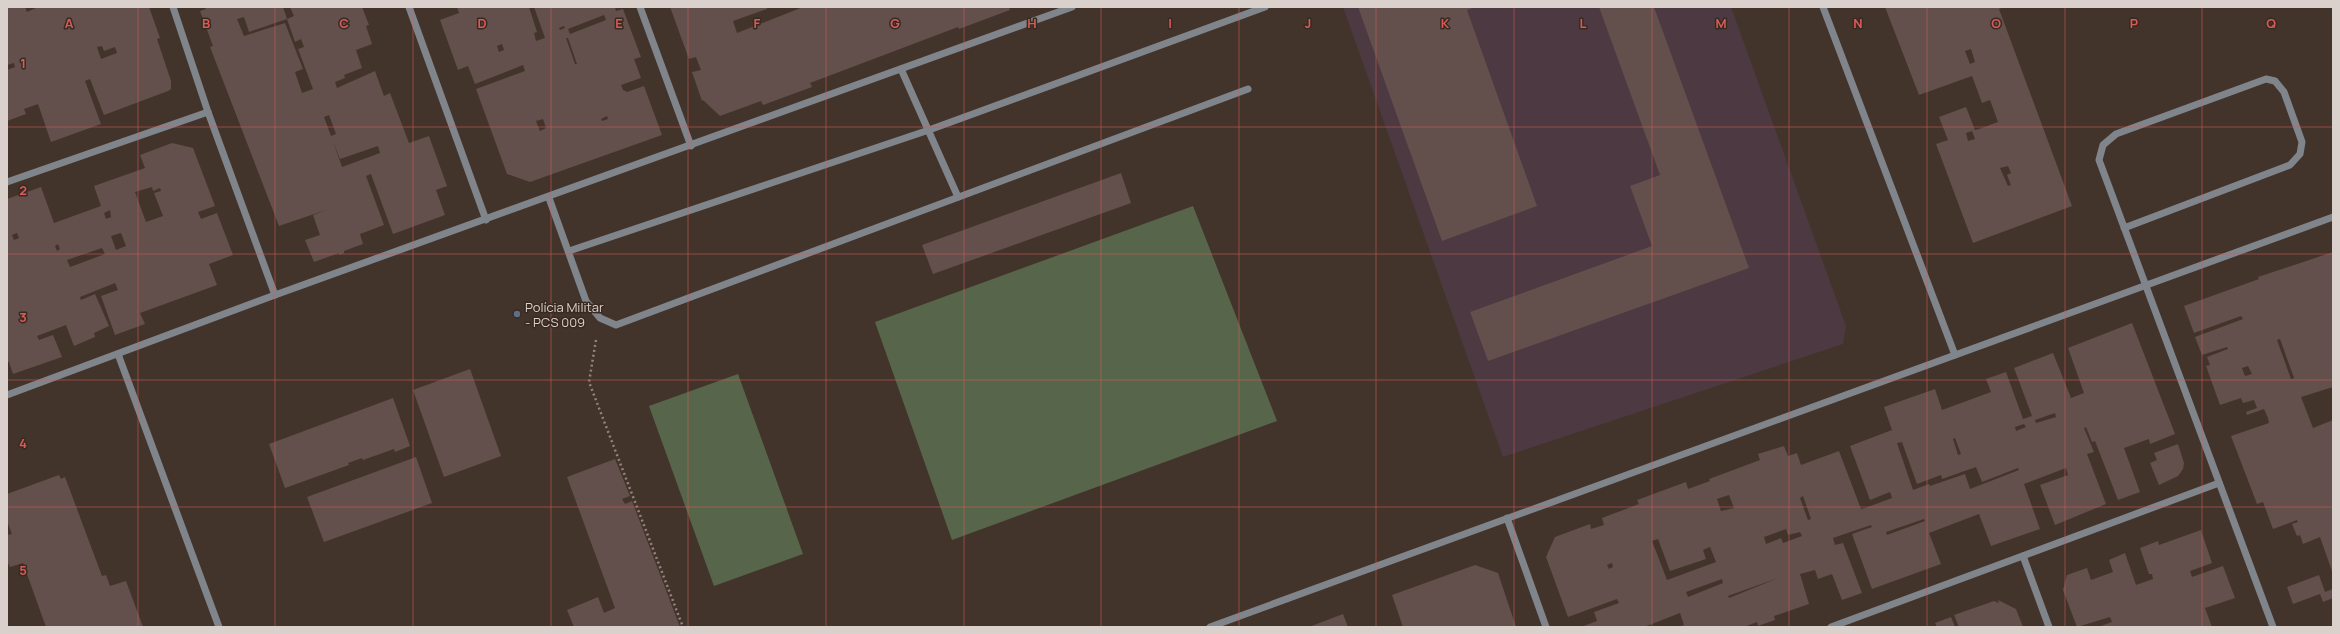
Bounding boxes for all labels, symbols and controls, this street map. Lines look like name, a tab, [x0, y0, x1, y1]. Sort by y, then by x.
text: A	[65, 14, 74, 32]
text: B	[202, 14, 210, 32]
text: C	[339, 14, 349, 32]
text: D	[477, 14, 487, 32]
text: E	[615, 14, 623, 32]
text: F	[754, 14, 761, 32]
text: G	[890, 14, 900, 32]
text: H	[1027, 14, 1037, 32]
text: I	[1168, 14, 1172, 32]
text: J	[1305, 14, 1311, 32]
text: K	[1441, 14, 1450, 32]
text: L	[1580, 14, 1587, 32]
text: M	[1715, 14, 1727, 32]
text: N	[1853, 14, 1863, 32]
text: O	[1991, 14, 2001, 32]
text: P	[2130, 14, 2138, 32]
text: Q	[2266, 14, 2276, 32]
text: 1	[20, 54, 26, 72]
text: 2	[19, 181, 27, 199]
place label: Polícia Militar - PCS 009	[525, 298, 604, 331]
text: 3	[19, 308, 27, 326]
marker: Polícia Militar - PCS 009	[512, 309, 522, 319]
text: 4	[19, 434, 27, 452]
text: 5	[19, 561, 27, 579]

